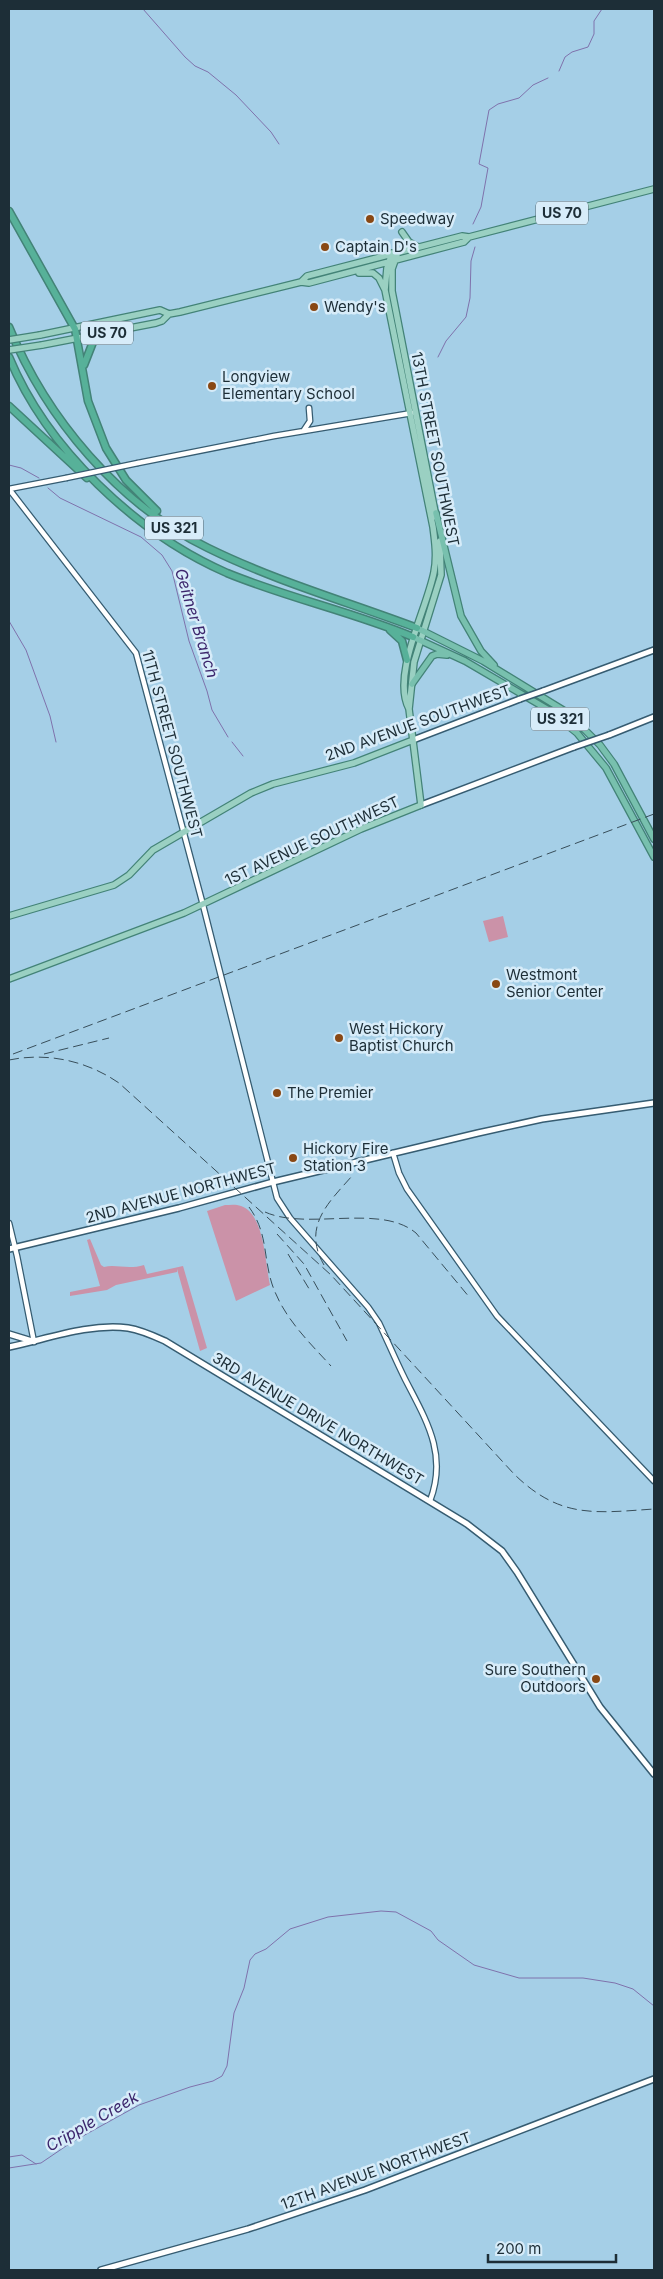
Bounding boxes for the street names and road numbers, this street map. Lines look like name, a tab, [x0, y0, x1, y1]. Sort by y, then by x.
road number: US 70	[536, 202, 588, 224]
road number: US 70	[81, 322, 133, 344]
street label: 13TH STREET SOUTHWEST	[407, 350, 464, 548]
road number: US 321	[145, 516, 203, 540]
street label: 11TH STREET SOUTHWEST	[138, 648, 207, 840]
street label: 2ND AVENUE SOUTHWEST	[322, 680, 513, 765]
road number: US 321	[531, 708, 589, 731]
street label: 1ST AVENUE SOUTHWEST	[222, 792, 402, 889]
street label: 2ND AVENUE NORTHWEST	[84, 1158, 278, 1227]
street label: 3RD AVENUE DRIVE NORTHWEST	[209, 1348, 427, 1489]
street label: 12TH AVENUE NORTHWEST	[278, 2127, 474, 2214]

